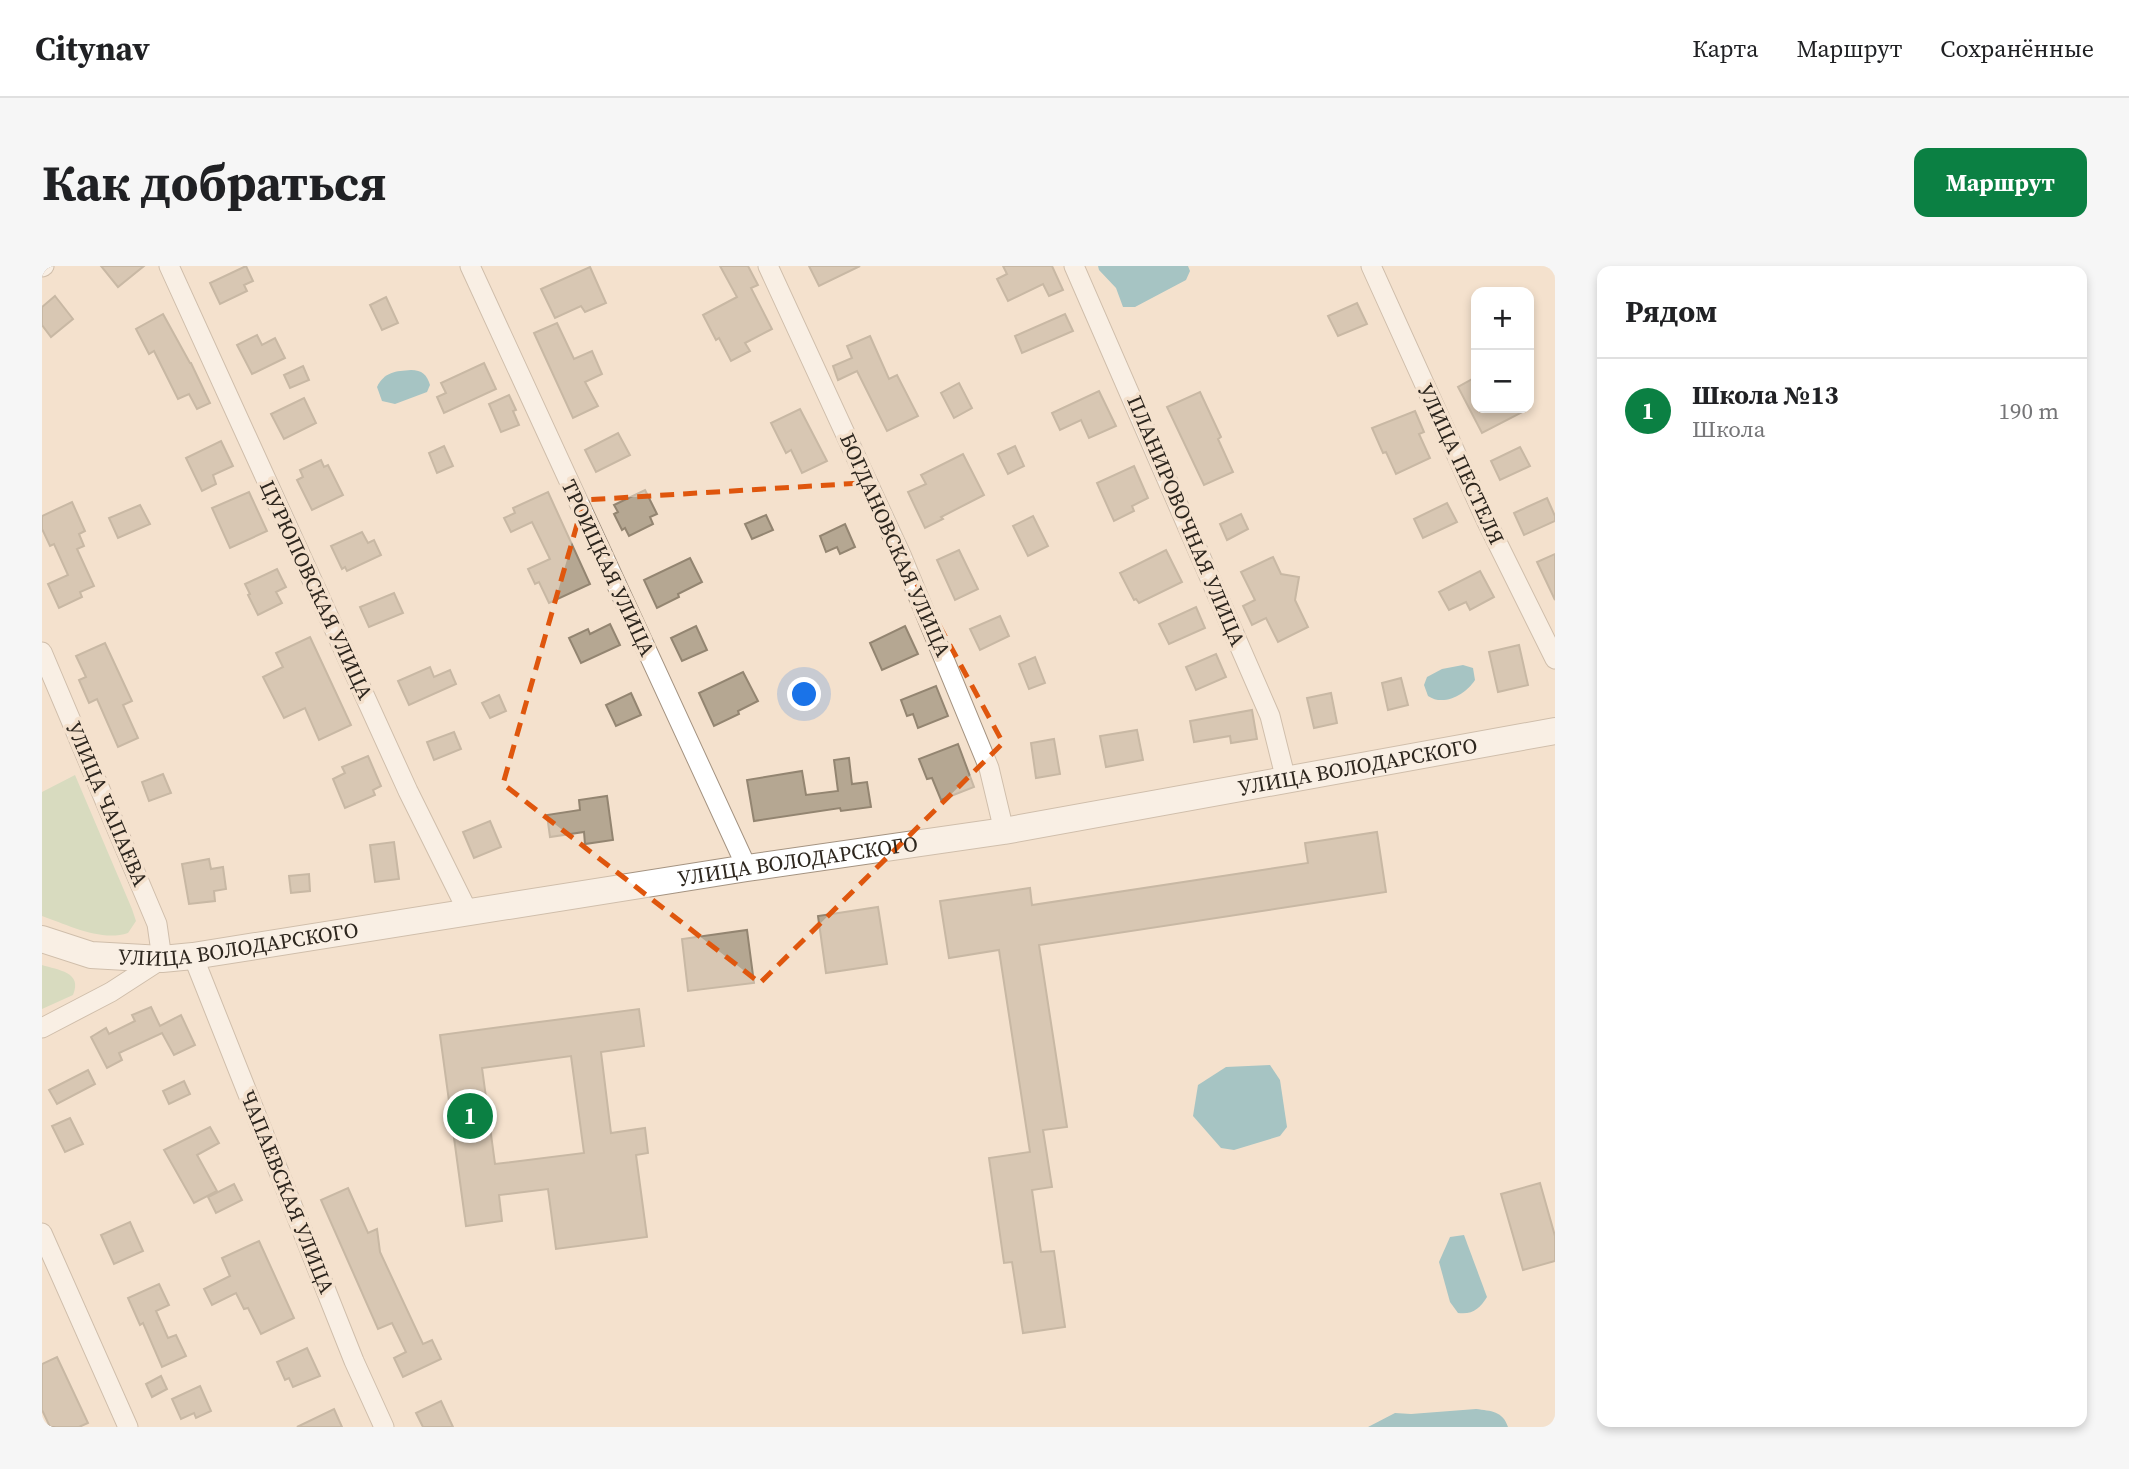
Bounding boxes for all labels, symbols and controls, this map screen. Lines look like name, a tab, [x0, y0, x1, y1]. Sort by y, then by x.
text: Citynav	[35, 26, 150, 71]
text: Карта	[1692, 32, 1758, 65]
text: Маршрут	[1796, 32, 1902, 65]
text: Сохранённые	[1940, 32, 2094, 65]
button: Маршрут	[1914, 148, 2087, 217]
text: Как добраться	[42, 149, 387, 216]
map controls	[1471, 287, 1534, 413]
button: +	[1471, 287, 1534, 350]
text: Рядом	[1625, 291, 1717, 332]
button: −	[1471, 350, 1534, 413]
text: Школа №13	[1692, 377, 1839, 413]
street label: УЛИЦА ПЕСТЕЛЯ	[1412, 379, 1511, 549]
street label: ПЛАНИРОВОЧНАЯ УЛИЦА	[1120, 391, 1253, 651]
text: 1	[1642, 395, 1654, 427]
text: 190 m	[1998, 395, 2059, 427]
text: Школа	[1692, 413, 1765, 445]
street label: БОГДАНОВСКАЯ УЛИЦА	[833, 428, 958, 661]
street label: ЦУРЮПОВСКАЯ УЛИЦА	[253, 475, 380, 704]
street label: ТРОИЦКАЯ УЛИЦА	[555, 475, 662, 661]
your location	[787, 677, 821, 711]
street label: УЛИЦА ЧАПАЕВА	[60, 717, 155, 891]
street label: УЛИЦА ВОЛОДАРСКОГО	[1236, 730, 1480, 802]
street label: УЛИЦА ВОЛОДАРСКОГО	[676, 829, 920, 893]
street label: УЛИЦА ВОЛОДАРСКОГО	[117, 915, 360, 973]
street label: ЧАПАЕВСКАЯ УЛИЦА	[233, 1086, 342, 1298]
pin: 1	[447, 1090, 493, 1142]

